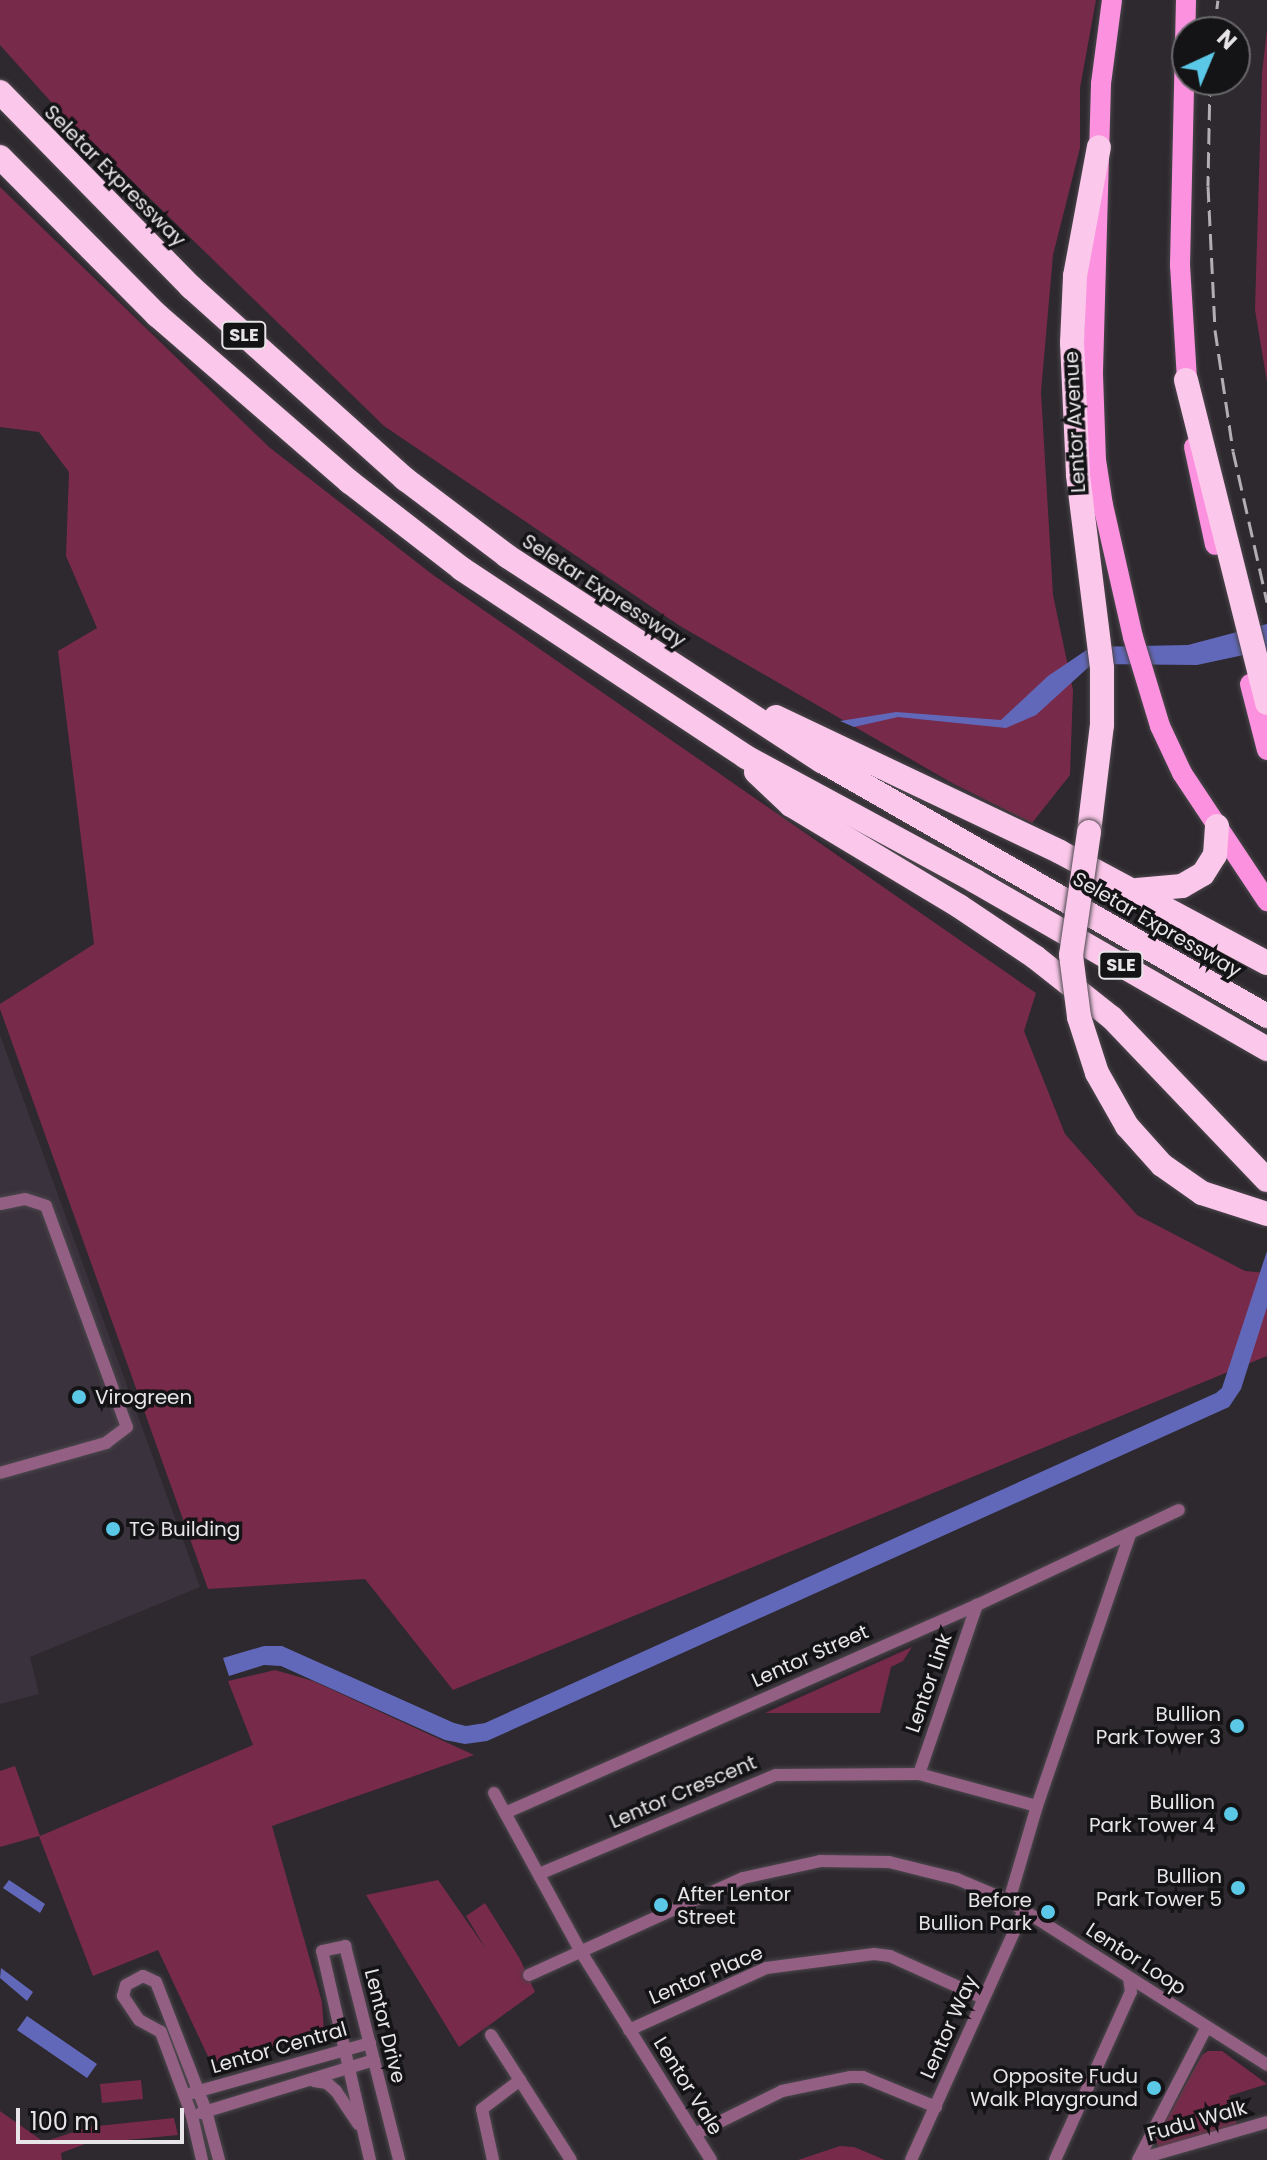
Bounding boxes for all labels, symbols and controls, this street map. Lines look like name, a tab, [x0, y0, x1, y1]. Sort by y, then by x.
north arrow	[1171, 16, 1251, 96]
text: N	[1210, 23, 1243, 57]
street label: Seletar Expressway	[39, 100, 191, 252]
road number: SLE	[220, 321, 268, 349]
street label: Lentor Avenue	[1059, 351, 1091, 493]
street label: Seletar Expressway	[518, 529, 690, 653]
street label: Seletar Expressway	[1069, 867, 1245, 983]
road number: SLE	[1097, 951, 1145, 979]
place label: Virogreen	[95, 1385, 192, 1409]
marker: Virogreen	[70, 1388, 88, 1406]
place label: TG Building	[129, 1517, 240, 1541]
marker: TG Building	[104, 1520, 122, 1538]
street label: Lentor Street	[748, 1620, 872, 1692]
street label: Lentor Link	[901, 1630, 957, 1736]
place label: Bullion Park Tower 3	[1096, 1702, 1221, 1749]
marker: Bullion Park Tower 3	[1228, 1717, 1246, 1735]
street label: Lentor Crescent	[606, 1750, 760, 1834]
place label: Bullion Park Tower 4	[1089, 1790, 1215, 1837]
marker: Bullion Park Tower 4	[1222, 1805, 1240, 1823]
place label: Bullion Park Tower 5	[1096, 1864, 1222, 1911]
marker: Bullion Park Tower 5	[1229, 1879, 1247, 1897]
place label: After Lentor Street	[677, 1882, 791, 1929]
place label: Before Bullion Park	[918, 1888, 1032, 1935]
marker: After Lentor Street	[652, 1896, 670, 1914]
marker: Before Bullion Park	[1039, 1903, 1057, 1921]
street label: Lentor Loop	[1081, 1918, 1191, 2000]
street label: Lentor Place	[645, 1940, 767, 2010]
street label: Lentor Drive	[359, 1966, 411, 2086]
street label: Lentor Way	[915, 1971, 983, 2083]
street label: Lentor Central	[208, 2017, 350, 2079]
street label: Lentor Vale	[648, 2033, 728, 2139]
place label: Opposite Fudu Walk Playground	[970, 2064, 1138, 2111]
marker: Opposite Fudu Walk Playground	[1145, 2079, 1163, 2097]
scale bar	[20, 2092, 188, 2142]
street label: Fudu Walk	[1144, 2095, 1250, 2147]
text: 100 m	[30, 2105, 99, 2138]

